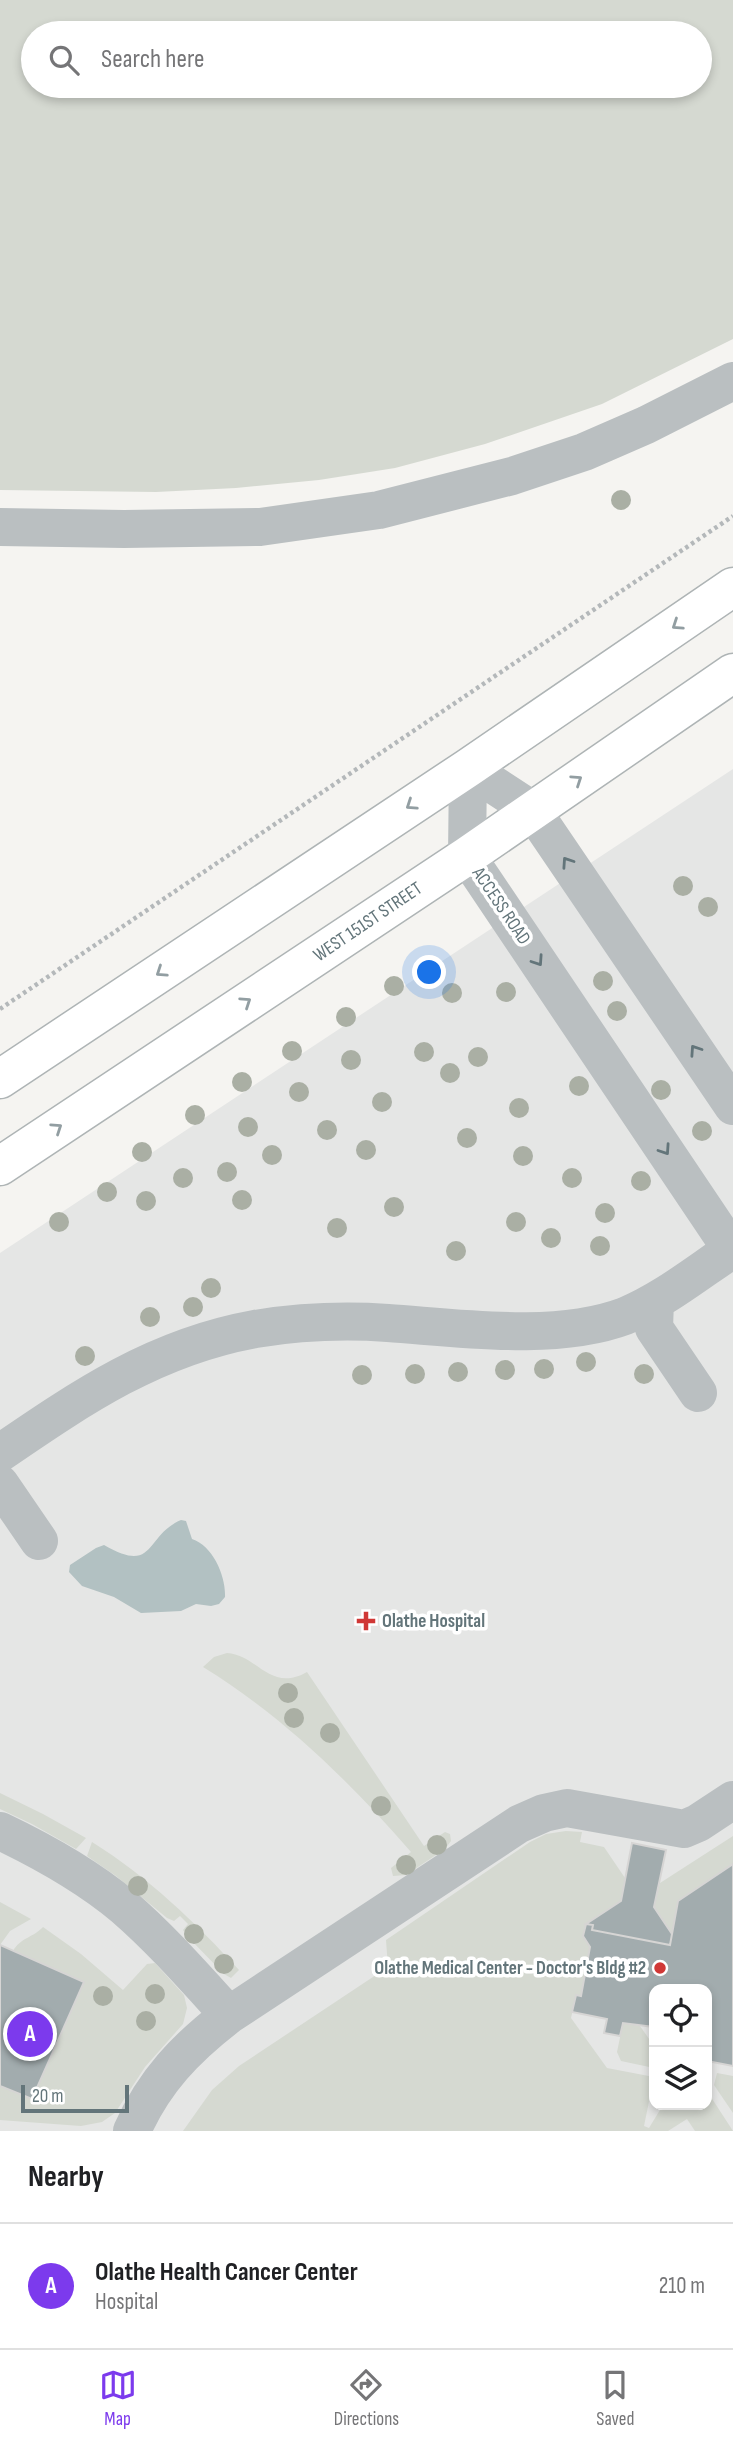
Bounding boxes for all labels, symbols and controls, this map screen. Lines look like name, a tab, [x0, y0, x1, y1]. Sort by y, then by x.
search box	[21, 21, 712, 98]
icon: search	[45, 41, 83, 79]
text: Search here	[101, 44, 204, 75]
one-way arrow	[671, 617, 684, 630]
one-way arrow	[569, 775, 582, 788]
one-way arrow	[406, 797, 419, 810]
one-way arrow	[563, 857, 575, 870]
street label: ACCESS ROAD	[466, 862, 535, 949]
street label: WEST 151ST STREET	[309, 877, 427, 967]
one-way arrow	[530, 953, 543, 966]
your location	[412, 955, 446, 989]
one-way arrow	[156, 964, 169, 976]
one-way arrow	[238, 998, 251, 1011]
one-way arrow	[691, 1045, 703, 1058]
one-way arrow	[49, 1124, 62, 1137]
one-way arrow	[657, 1142, 669, 1155]
place label: Olathe Hospital	[382, 1610, 485, 1633]
marker: Olathe Hospital	[356, 1611, 376, 1631]
place label: Olathe Medical Center - Doctor's Bldg #2	[374, 1957, 646, 1980]
marker: Olathe Medical Center - Doctor's Bldg #2	[652, 1960, 668, 1976]
map controls	[649, 1984, 712, 2110]
button: locate	[649, 1984, 712, 2047]
pin: A	[7, 2008, 53, 2060]
button: layers	[649, 2047, 712, 2110]
scale bar	[21, 2082, 130, 2114]
text: 20 m	[32, 2085, 64, 2108]
text: Nearby	[28, 2159, 104, 2195]
text: Olathe Health Cancer Center	[95, 2257, 358, 2288]
text: A	[46, 2272, 56, 2300]
text: 210 m	[659, 2272, 705, 2300]
text: Hospital	[95, 2288, 158, 2316]
tab: Map	[99, 2366, 137, 2431]
tab: Directions	[334, 2366, 399, 2431]
tab: Saved	[596, 2366, 634, 2431]

